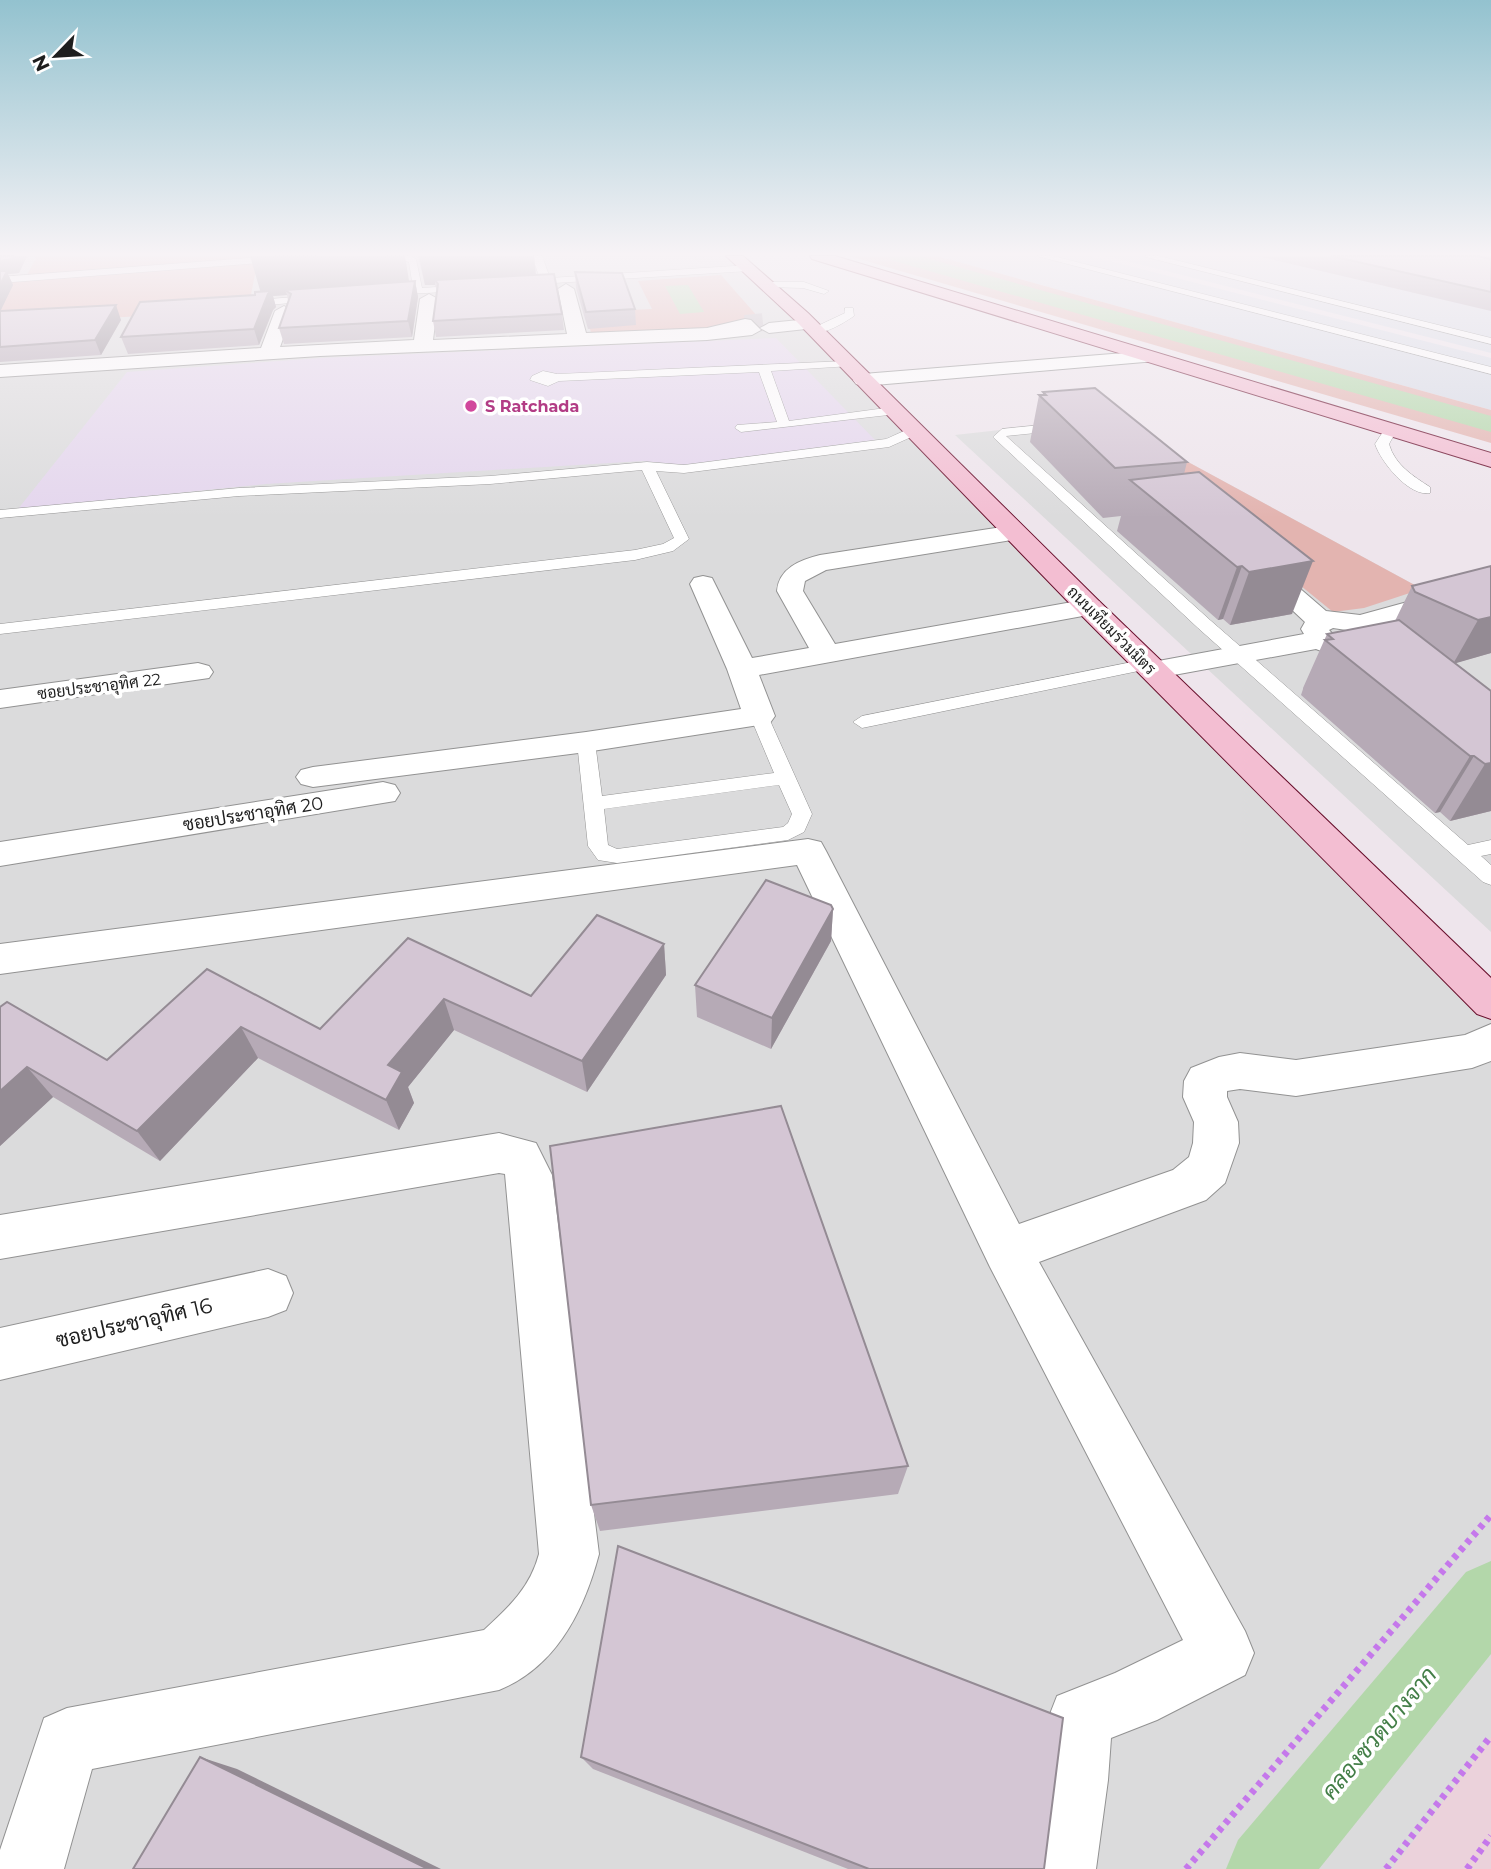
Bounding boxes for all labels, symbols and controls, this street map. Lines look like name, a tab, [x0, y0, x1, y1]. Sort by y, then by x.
north arrow	[21, 21, 91, 91]
text: N	[27, 51, 55, 75]
place label: S Ratchada	[485, 397, 579, 416]
marker: S Ratchada	[463, 398, 479, 414]
street label: ถนนเทียมร่วมมิตร	[1064, 581, 1161, 679]
street label: ซอยประชาอุทิศ 22	[36, 669, 162, 705]
street label: ซอยประชาอุทิศ 20	[181, 792, 325, 837]
street label: ซอยประชาอุทิศ 16	[53, 1292, 215, 1355]
water label: คลองชวดบางจาก	[1316, 1661, 1442, 1805]

